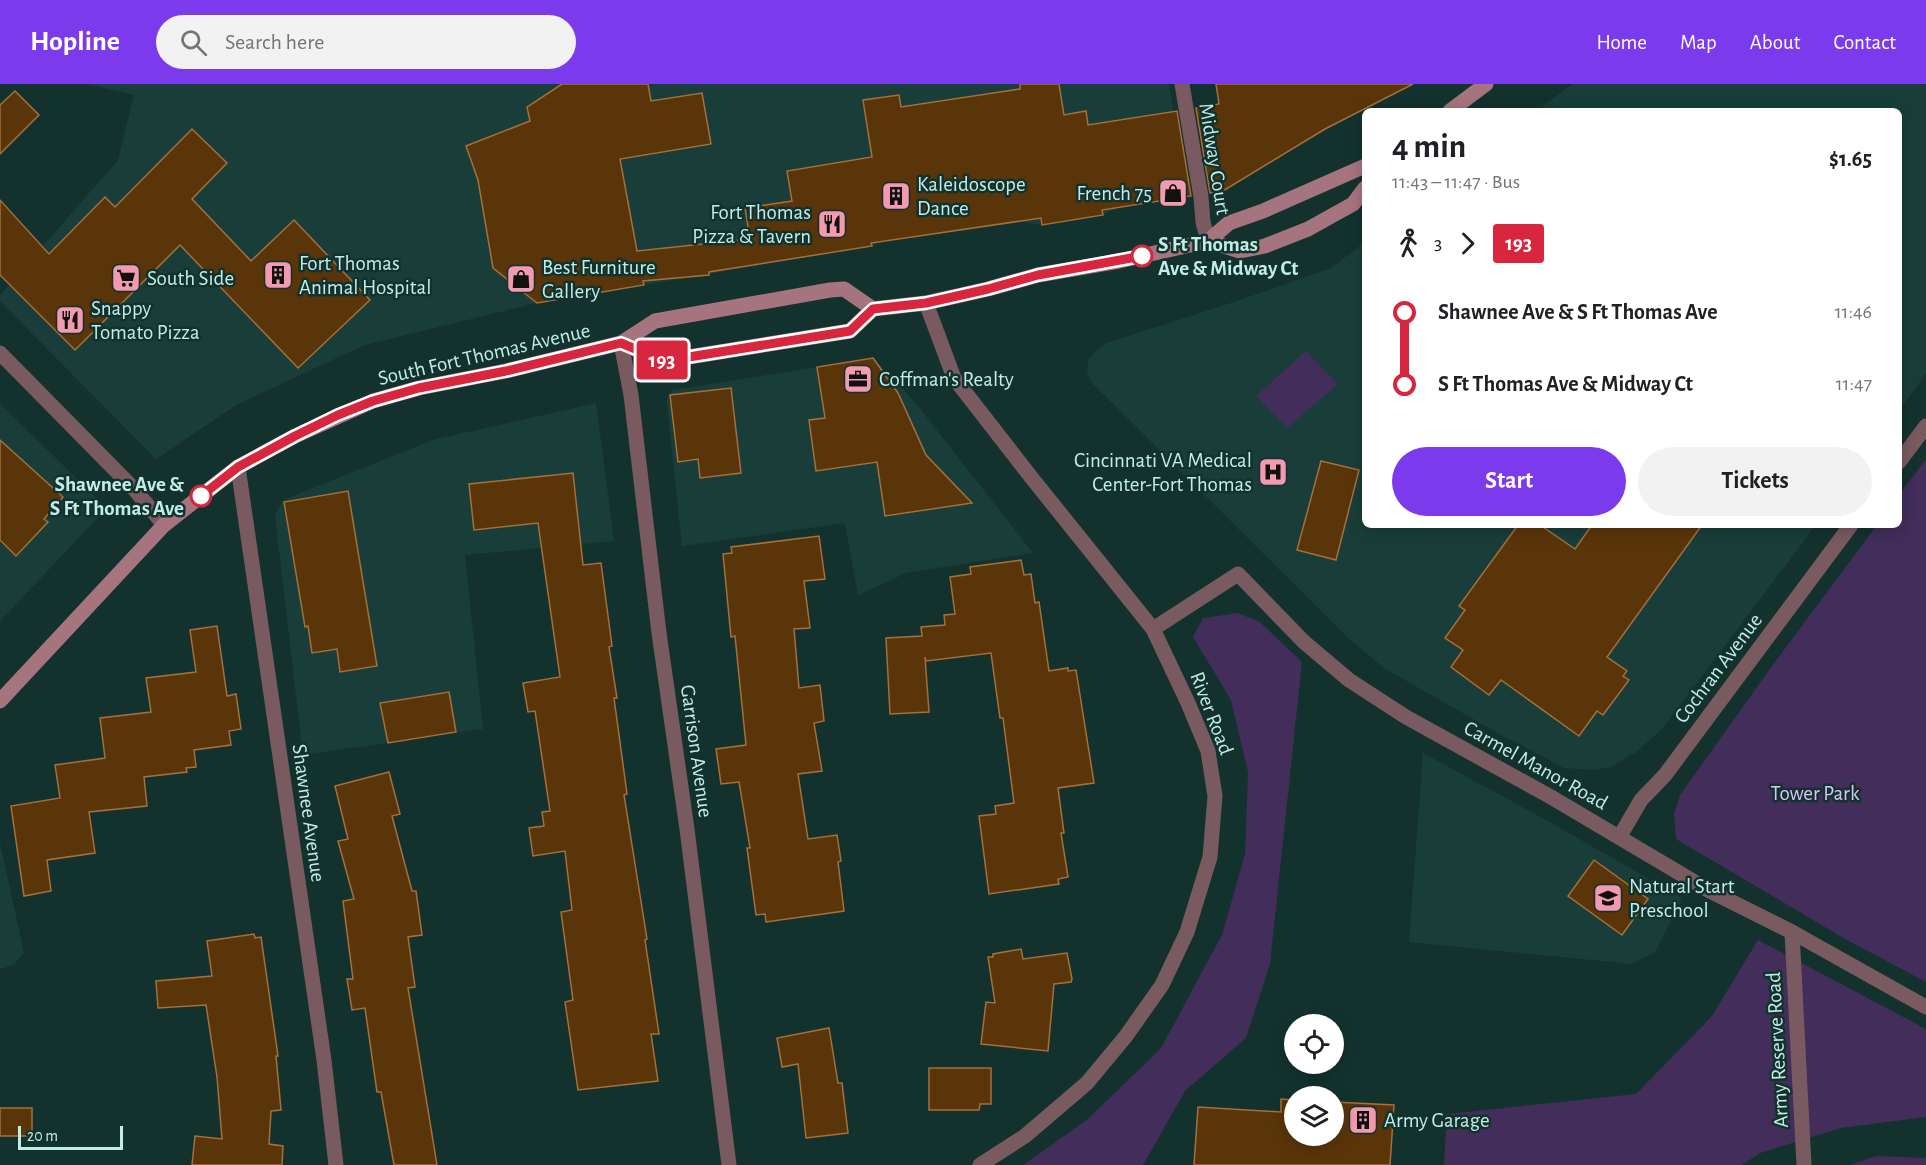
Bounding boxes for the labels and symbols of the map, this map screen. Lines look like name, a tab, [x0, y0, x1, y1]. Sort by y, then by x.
street label: Midway Court	[1195, 102, 1234, 217]
place label: Kaleidoscope Dance	[917, 174, 1026, 219]
shop icon: French 75	[1157, 177, 1189, 209]
building icon: Kaleidoscope Dance	[880, 180, 912, 212]
place label: French 75	[1076, 183, 1152, 204]
place label: Fort Thomas Pizza & Tavern	[692, 202, 811, 247]
restaurant icon: Fort Thomas Pizza & Tavern	[816, 208, 848, 240]
place label: S Ft Thomas Ave & Midway Ct	[1158, 234, 1298, 279]
marker: S Ft Thomas Ave & Midway Ct	[1131, 245, 1153, 267]
place label: Fort Thomas Animal Hospital	[299, 253, 431, 298]
place label: Best Furniture Gallery	[542, 257, 656, 302]
building icon: Fort Thomas Animal Hospital	[262, 259, 294, 291]
supermarket icon: South Side	[110, 262, 142, 294]
shop icon: Best Furniture Gallery	[505, 263, 537, 295]
place label: South Side	[147, 268, 234, 289]
place label: Snappy Tomato Pizza	[91, 298, 200, 343]
restaurant icon: Snappy Tomato Pizza	[54, 304, 86, 336]
street label: South Fort Thomas Avenue	[376, 320, 592, 389]
line badge: 193	[628, 340, 696, 380]
office icon: Coffman's Realty	[842, 363, 874, 395]
place label: Coffman's Realty	[879, 369, 1014, 390]
place label: Cincinnati VA Medical Center-Fort Thomas	[1074, 450, 1252, 495]
hospital icon: Cincinnati VA Medical Center-Fort Thomas	[1257, 456, 1289, 488]
place label: Shawnee Ave & S Ft Thomas Ave	[50, 474, 184, 519]
marker: Shawnee Ave & S Ft Thomas Ave	[190, 485, 212, 507]
street label: Cochran Avenue	[1671, 610, 1766, 727]
street label: River Road	[1186, 669, 1237, 758]
street label: Garrison Avenue	[677, 683, 716, 819]
street label: Carmel Manor Road	[1460, 717, 1611, 814]
street label: Shawnee Avenue	[288, 743, 329, 883]
park label: Tower Park	[1771, 783, 1860, 804]
place label: Natural Start Preschool	[1629, 876, 1735, 921]
school or university icon: Natural Start Preschool	[1592, 882, 1624, 914]
street label: Army Reserve Road	[1763, 971, 1792, 1128]
building icon: Army Garage	[1347, 1104, 1379, 1136]
place label: Army Garage	[1384, 1110, 1490, 1131]
scale bar	[18, 1123, 123, 1150]

